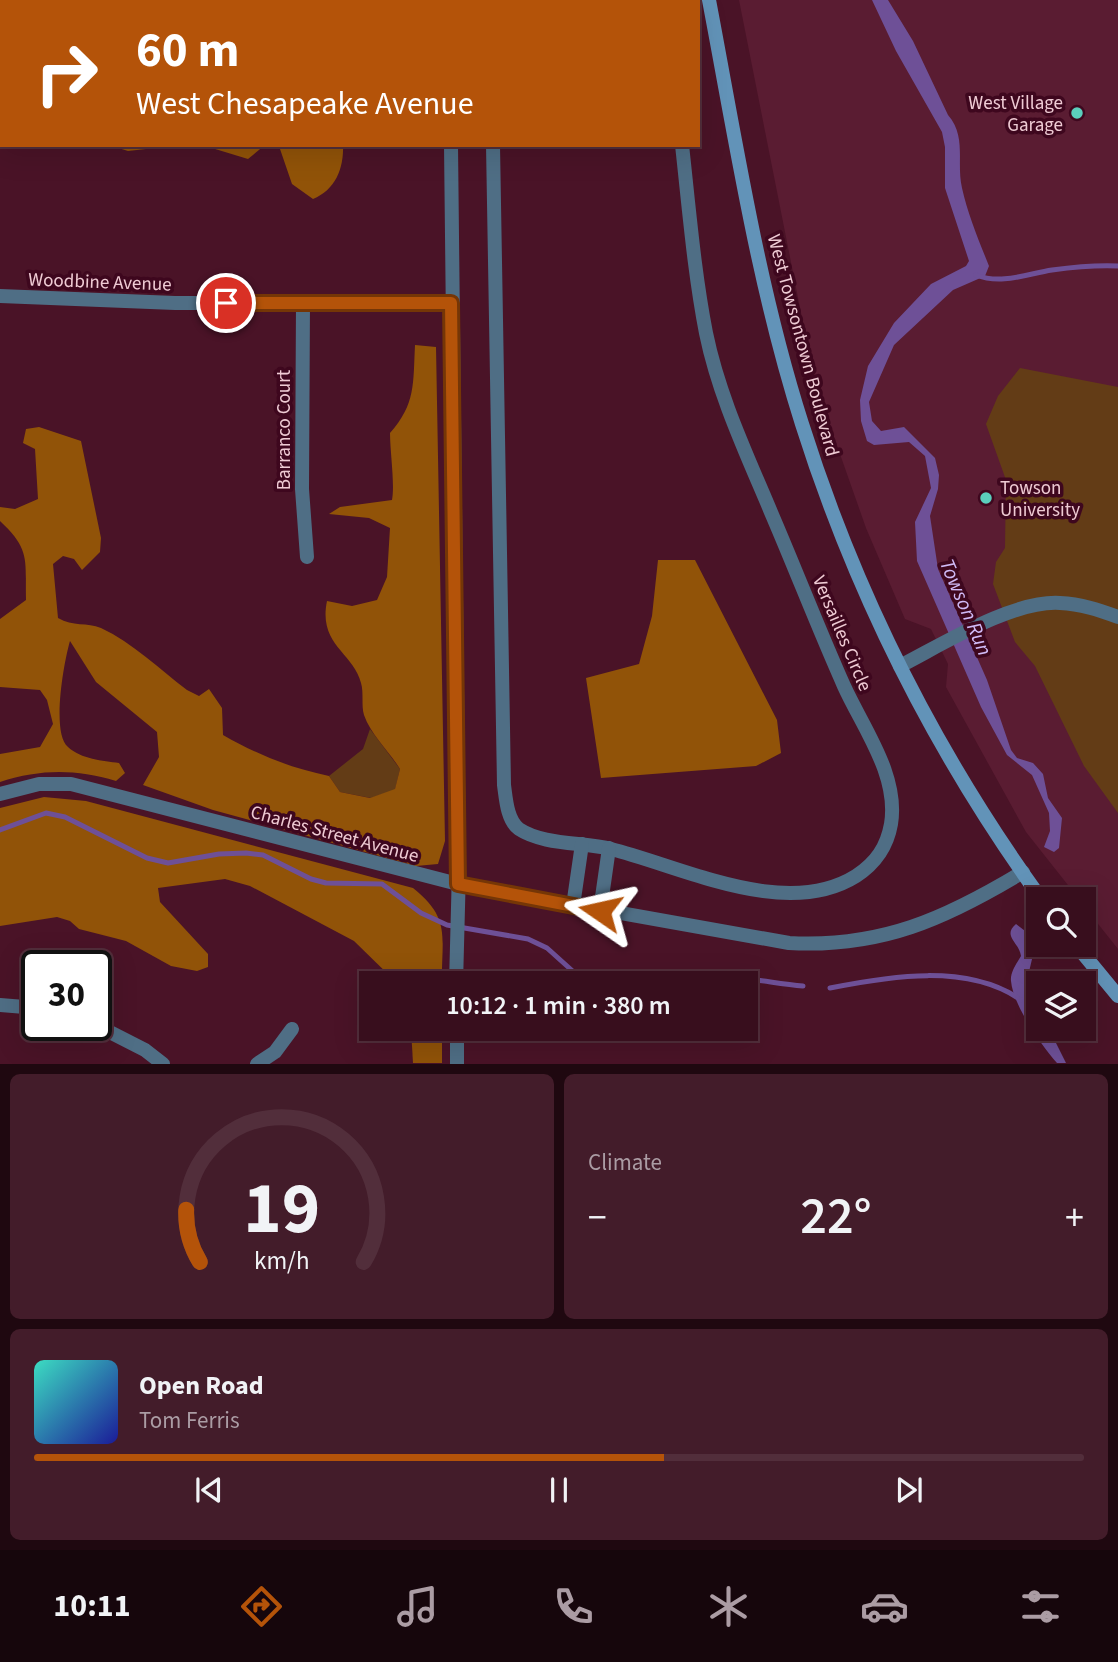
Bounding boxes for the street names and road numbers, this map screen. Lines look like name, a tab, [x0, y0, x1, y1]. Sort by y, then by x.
street label: West Towsontown Boulevard	[760, 231, 845, 460]
street label: Woodbine Avenue	[28, 267, 172, 298]
street label: Barranco Court	[271, 369, 298, 490]
street label: Versailles Circle	[805, 572, 878, 696]
street label: Charles Street Avenue	[247, 799, 422, 870]

